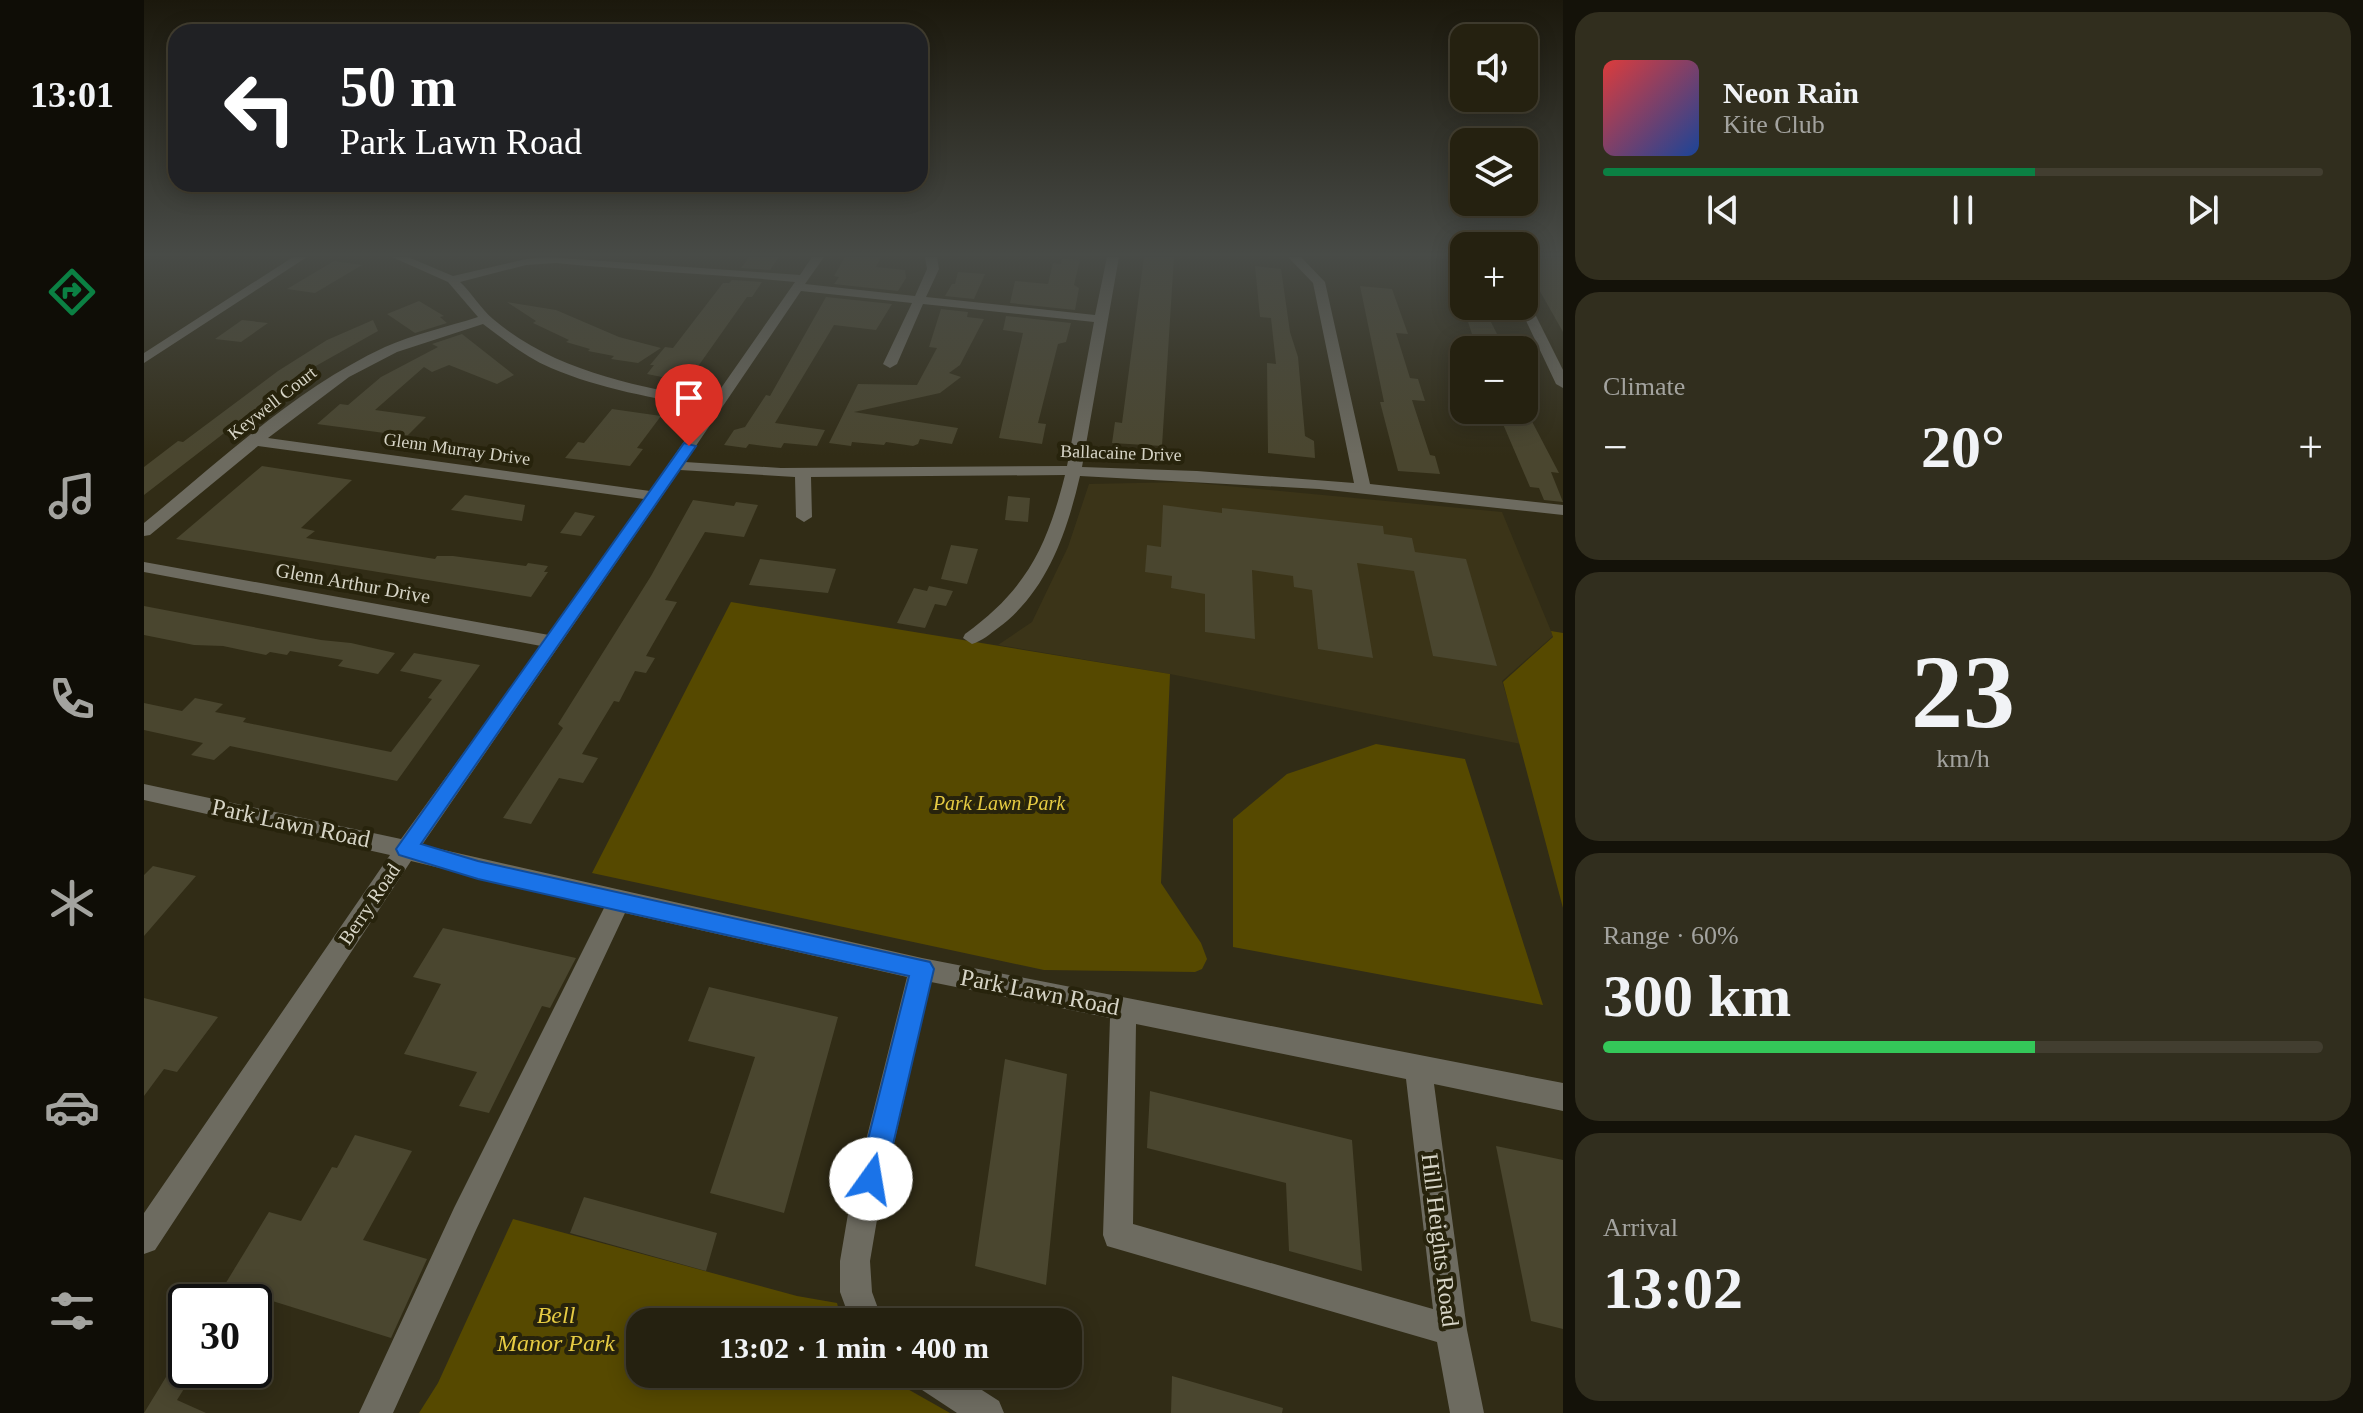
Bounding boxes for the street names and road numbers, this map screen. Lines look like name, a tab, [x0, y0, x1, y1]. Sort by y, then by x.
street label: Keywell Court	[224, 362, 320, 444]
street label: Glenn Murray Drive	[382, 429, 532, 469]
street label: Ballacaine Drive	[1060, 441, 1182, 465]
street label: Glenn Arthur Drive	[274, 559, 432, 607]
street label: Park Lawn Road	[209, 794, 373, 852]
street label: Berry Road	[334, 859, 405, 949]
street label: Park Lawn Road	[958, 964, 1122, 1020]
street label: Hill Heights Road	[1416, 1152, 1464, 1328]

